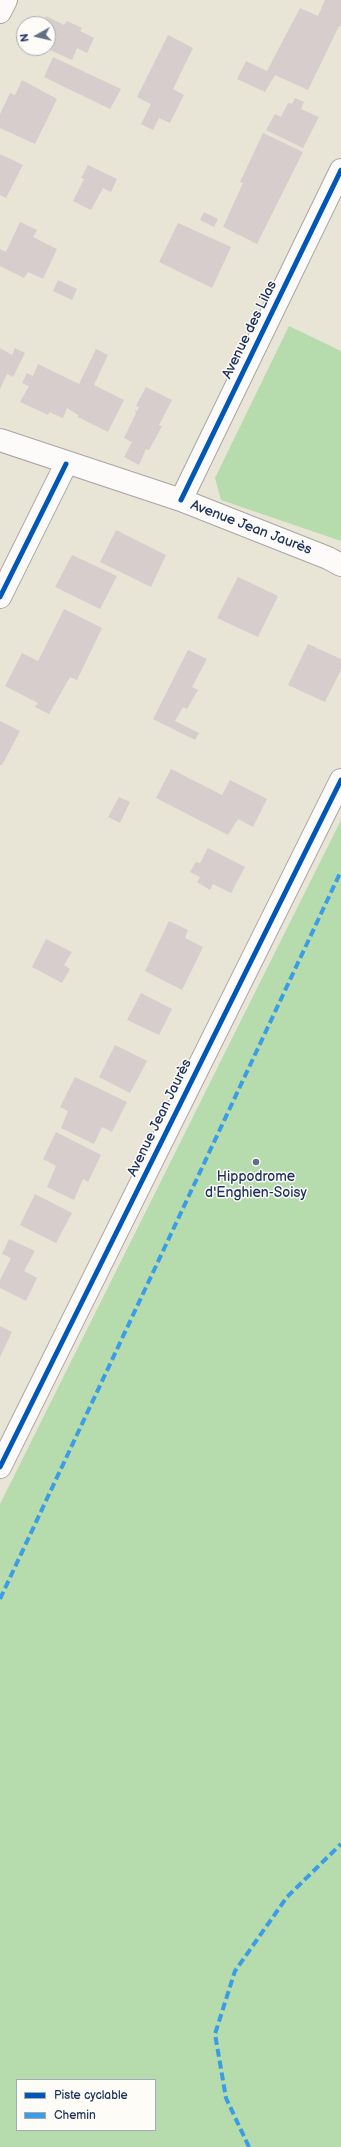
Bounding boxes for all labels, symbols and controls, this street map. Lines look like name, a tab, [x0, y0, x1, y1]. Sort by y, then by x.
north arrow	[16, 16, 56, 56]
text: N	[18, 33, 32, 43]
street label: Avenue des Lilas	[219, 278, 281, 382]
street label: Avenue Jean Jaurès	[188, 497, 314, 559]
street label: Avenue Jean Jaurès	[124, 1057, 196, 1179]
marker: Hippodrome d'Enghien-Soisy	[251, 1157, 261, 1167]
place label: Hippodrome d'Enghien-Soisy	[205, 1169, 307, 1202]
legend	[16, 2079, 156, 2131]
text: Piste cyclable	[54, 2088, 128, 2103]
text: Chemin	[54, 2108, 96, 2123]

